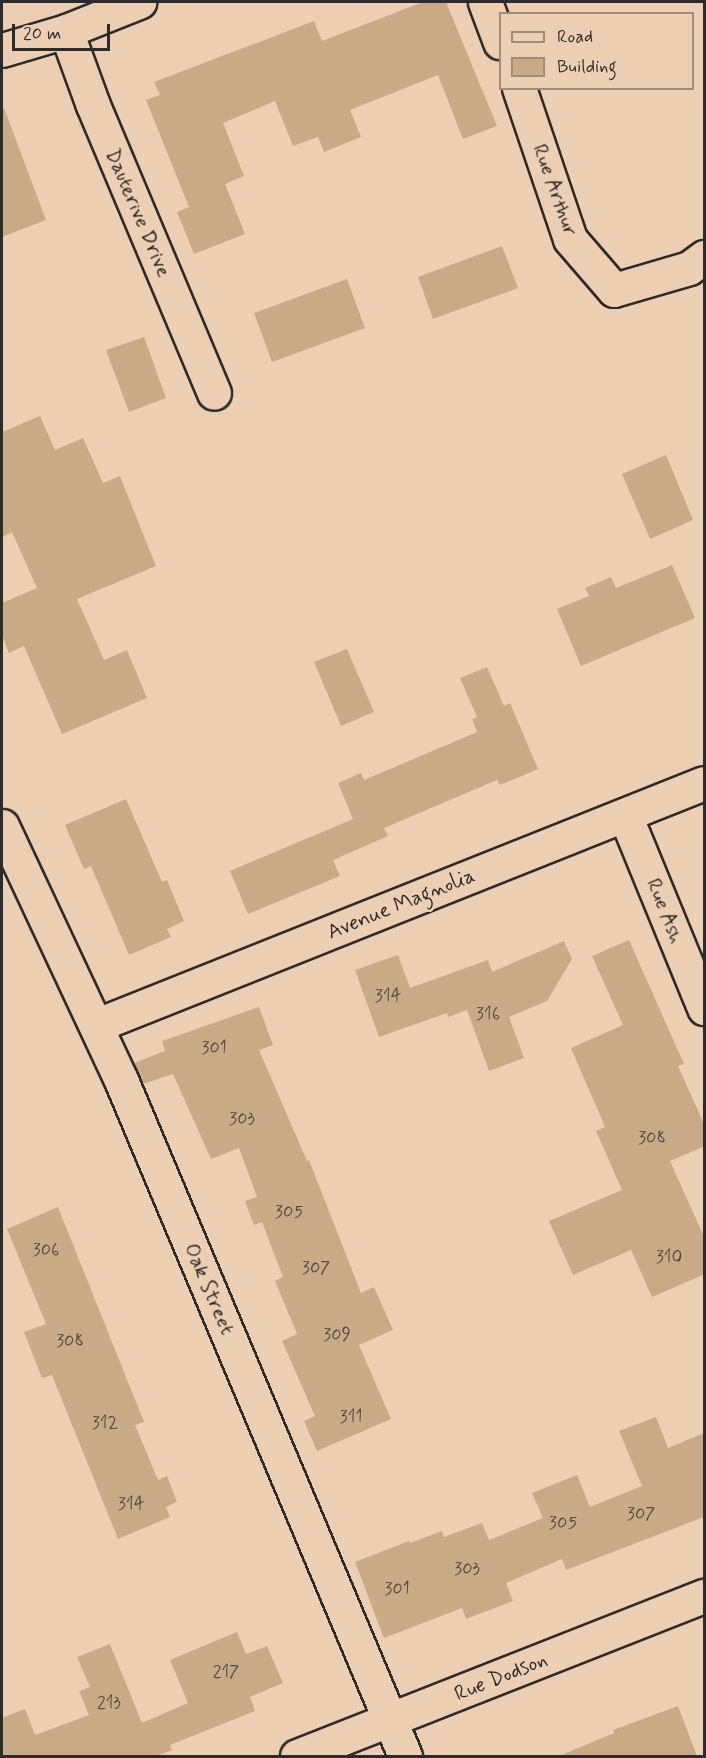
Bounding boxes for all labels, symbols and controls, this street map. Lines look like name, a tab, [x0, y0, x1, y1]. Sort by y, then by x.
scale bar	[15, 12, 112, 50]
legend	[499, 12, 694, 90]
text: 20 m	[23, 22, 61, 46]
text: Road	[557, 25, 593, 49]
text: Building	[557, 55, 617, 79]
street label: Rue Arthur	[527, 141, 583, 239]
street label: Dauterive Drive	[100, 146, 176, 280]
street label: Avenue Magnolia	[323, 863, 479, 945]
street label: Rue Ash	[641, 875, 689, 947]
house number: 314	[375, 985, 401, 1007]
house number: 316	[476, 1003, 500, 1025]
house number: 301	[201, 1037, 227, 1059]
house number: 303	[229, 1108, 255, 1130]
house number: 308	[638, 1127, 666, 1149]
house number: 305	[275, 1201, 303, 1223]
street label: Oak Street	[178, 1238, 240, 1340]
house number: 306	[33, 1239, 59, 1261]
house number: 310	[656, 1246, 682, 1268]
house number: 307	[302, 1257, 330, 1279]
house number: 309	[323, 1324, 351, 1346]
house number: 308	[56, 1330, 84, 1352]
house number: 311	[340, 1406, 362, 1428]
house number: 312	[92, 1412, 118, 1434]
house number: 314	[118, 1493, 144, 1515]
house number: 307	[627, 1503, 655, 1525]
house number: 305	[549, 1512, 577, 1534]
house number: 303	[454, 1558, 480, 1580]
house number: 301	[384, 1578, 410, 1600]
street label: Rue Dodson	[451, 1647, 551, 1707]
house number: 217	[213, 1661, 239, 1683]
house number: 213	[97, 1692, 121, 1714]

